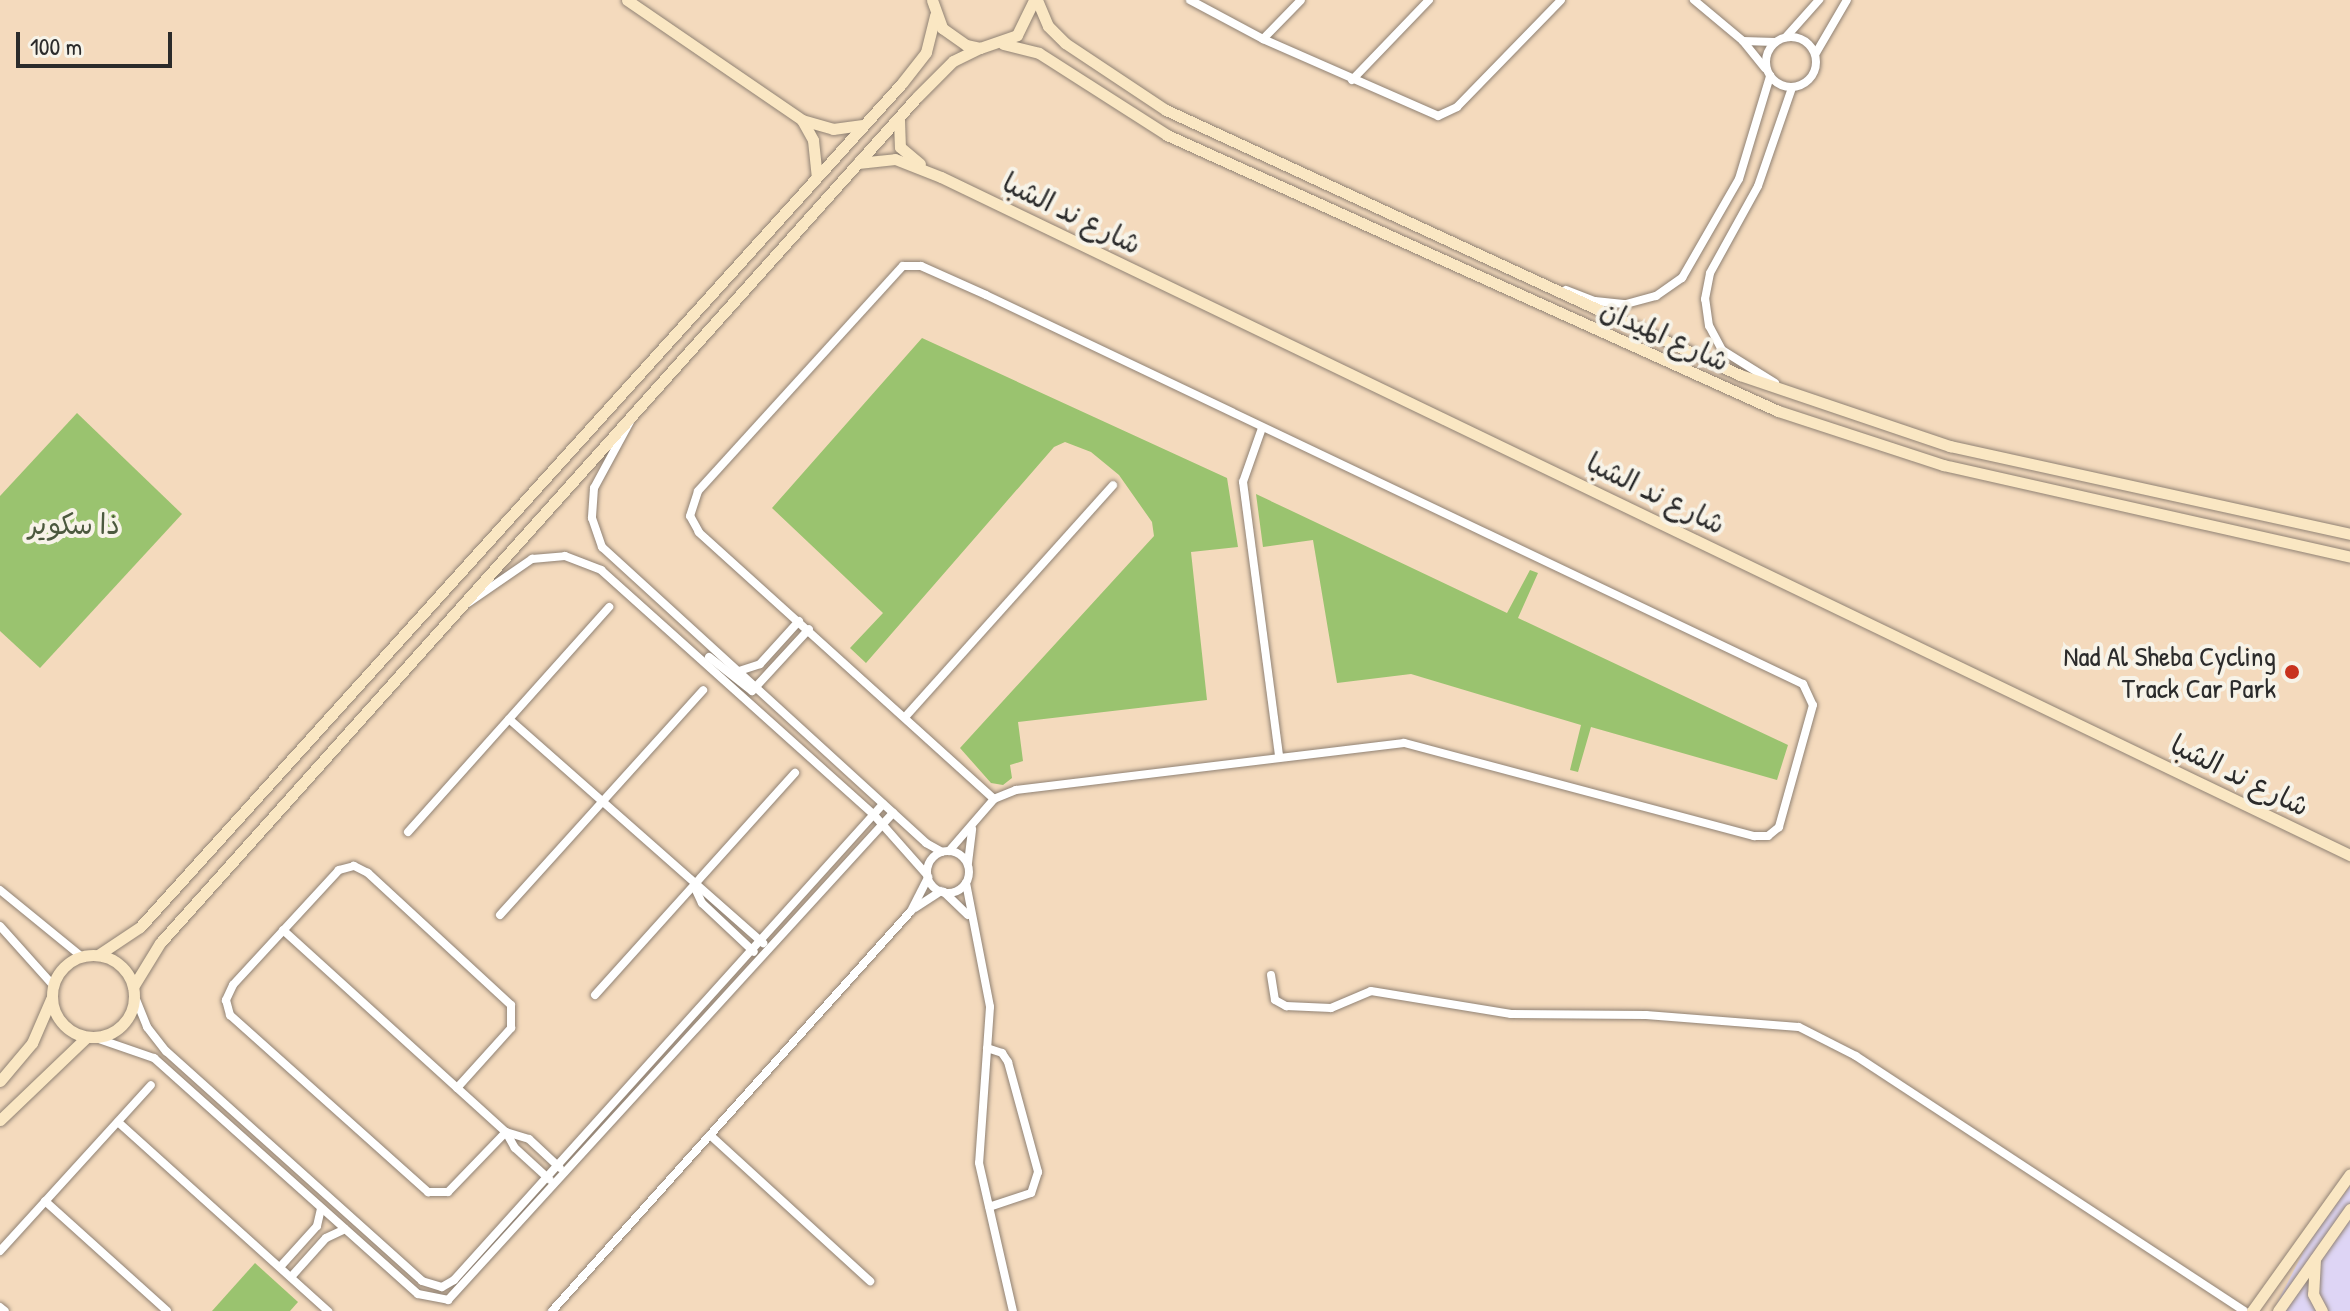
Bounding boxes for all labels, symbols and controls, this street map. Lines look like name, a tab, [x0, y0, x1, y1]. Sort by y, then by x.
scale bar	[20, 16, 176, 66]
text: 100 m	[30, 30, 82, 62]
street label: شارع ند الشبا	[997, 165, 1147, 261]
street label: شارع الميدان	[1596, 292, 1734, 378]
street label: شارع ند الشبا	[1581, 445, 1731, 541]
park label: ذا سكوير	[28, 507, 120, 541]
place label: Nad Al Sheba Cycling Track Car Park	[2064, 639, 2276, 705]
marker: Nad Al Sheba Cycling Track Car Park	[2283, 663, 2301, 681]
street label: شارع ند الشبا	[2165, 727, 2315, 823]

